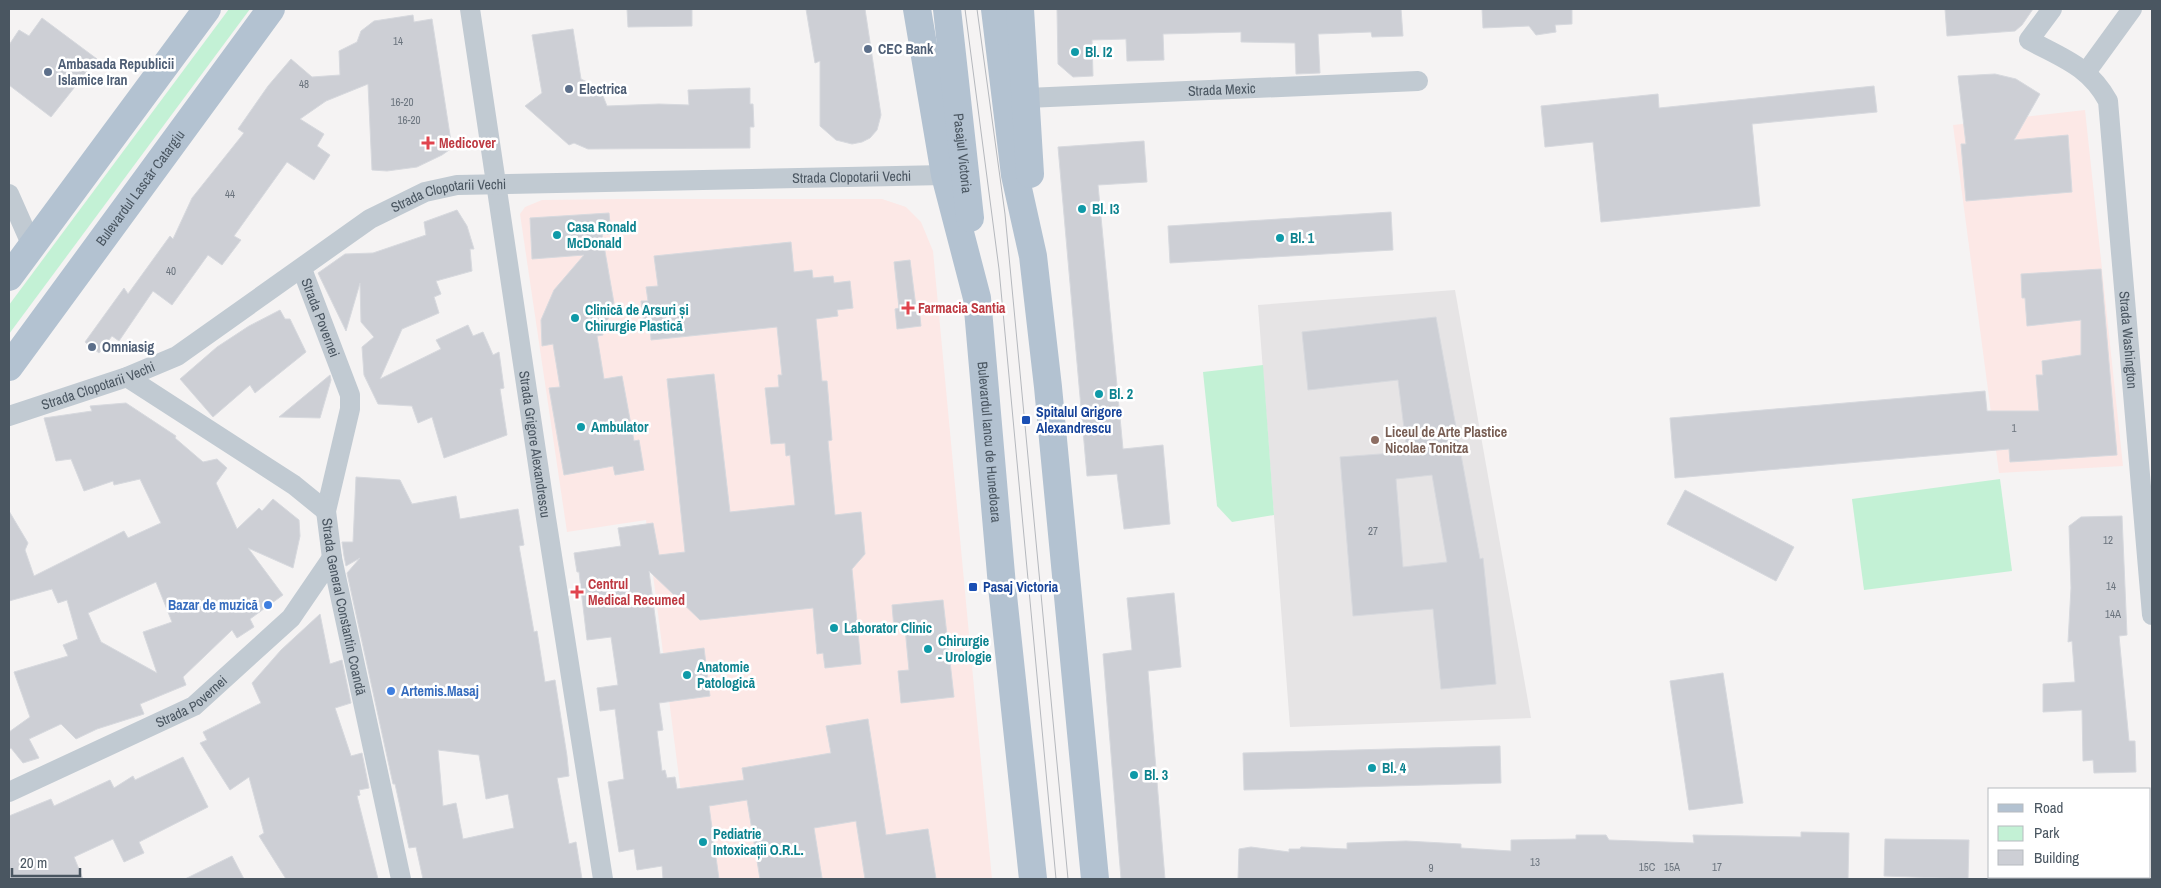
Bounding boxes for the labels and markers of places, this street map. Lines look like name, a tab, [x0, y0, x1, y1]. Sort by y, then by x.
place label: CEC Bank	[878, 40, 934, 58]
marker: CEC Bank	[862, 43, 874, 55]
place label: Bl. I2	[1085, 43, 1112, 61]
marker: Bl. I2	[1069, 46, 1081, 58]
place label: Ambasada Republicii Islamice Iran	[58, 55, 174, 89]
marker: Ambasada Republicii Islamice Iran	[42, 66, 54, 78]
place label: Electrica	[579, 80, 627, 98]
marker: Electrica	[563, 83, 575, 95]
place label: Medicover	[439, 134, 496, 152]
marker: Medicover	[421, 136, 435, 150]
place label: Bl. I3	[1092, 200, 1119, 218]
marker: Bl. I3	[1076, 203, 1088, 215]
place label: Casa Ronald McDonald	[567, 218, 637, 252]
marker: Casa Ronald McDonald	[551, 229, 563, 241]
place label: Bl. 1	[1290, 229, 1315, 247]
marker: Bl. 1	[1274, 232, 1286, 244]
place label: Farmacia Santia	[918, 299, 1006, 317]
place label: Clinică de Arsuri și Chirurgie Plastică	[585, 301, 689, 335]
marker: Farmacia Santia	[902, 302, 914, 314]
marker: Clinică de Arsuri și Chirurgie Plastică	[569, 312, 581, 324]
place label: Omniasig	[102, 338, 154, 356]
marker: Omniasig	[86, 341, 98, 353]
place label: Bl. 2	[1109, 385, 1133, 403]
marker: Bl. 2	[1093, 388, 1105, 400]
place label: Spitalul Grigore Alexandrescu	[1036, 403, 1122, 437]
marker: Spitalul Grigore Alexandrescu	[1020, 414, 1032, 426]
place label: Ambulator	[591, 418, 649, 436]
marker: Ambulator	[575, 421, 587, 433]
place label: Liceul de Arte Plastice Nicolae Tonitza	[1385, 423, 1507, 457]
marker: Liceul de Arte Plastice Nicolae Tonitza	[1369, 434, 1381, 446]
place label: Centrul Medical Recumed	[588, 575, 685, 609]
place label: Pasaj Victoria	[983, 578, 1059, 596]
marker: Pasaj Victoria	[967, 581, 979, 593]
marker: Centrul Medical Recumed	[570, 585, 584, 599]
place label: Bazar de muzică	[168, 596, 259, 614]
marker: Bazar de muzică	[262, 599, 274, 611]
place label: Laborator Clinic	[844, 619, 932, 637]
marker: Laborator Clinic	[828, 622, 840, 634]
place label: Chirurgie - Urologie	[938, 632, 992, 666]
marker: Chirurgie - Urologie	[922, 643, 934, 655]
place label: Anatomie Patologică	[697, 658, 756, 692]
marker: Anatomie Patologică	[681, 669, 693, 681]
place label: Artemis.Masaj	[401, 682, 479, 700]
marker: Artemis.Masaj	[385, 685, 397, 697]
place label: Bl. 4	[1382, 759, 1407, 777]
marker: Bl. 4	[1366, 762, 1378, 774]
place label: Bl. 3	[1144, 766, 1168, 784]
marker: Bl. 3	[1128, 769, 1140, 781]
place label: Pediatrie Intoxicații O.R.L.	[713, 825, 804, 860]
marker: Pediatrie Intoxicații O.R.L.	[697, 836, 709, 848]

